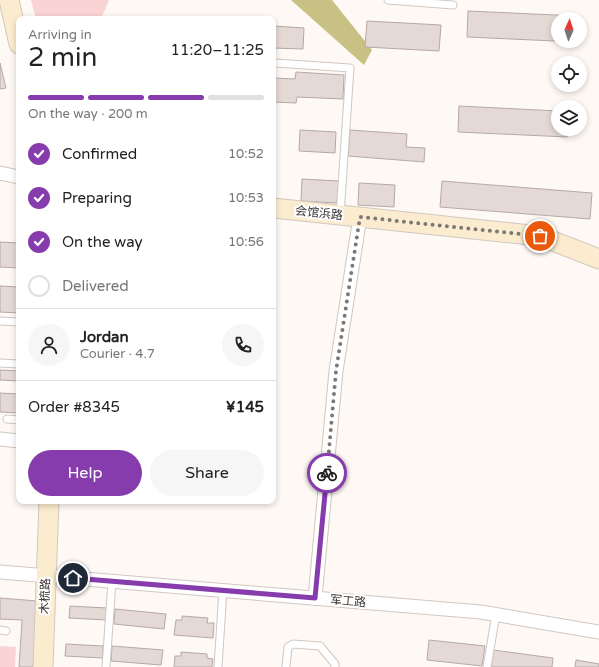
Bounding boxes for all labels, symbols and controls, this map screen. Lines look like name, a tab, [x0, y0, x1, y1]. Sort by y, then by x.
north arrow	[551, 12, 587, 48]
map controls	[551, 12, 587, 136]
text: Arriving in	[28, 27, 92, 43]
text: 11:20–11:25	[171, 41, 264, 59]
text: 2 min	[28, 42, 97, 73]
button: locate	[551, 56, 587, 92]
button: layers	[551, 100, 587, 136]
text: On the way · 200 m	[28, 106, 148, 122]
icon: check	[28, 143, 50, 165]
text: Confirmed	[62, 145, 137, 163]
text: 10:52	[228, 146, 264, 162]
icon: check	[28, 187, 50, 209]
text: Preparing	[62, 189, 132, 207]
text: 10:53	[228, 190, 264, 206]
street label: 会馆浜路	[294, 204, 344, 222]
pin	[523, 219, 557, 253]
icon: bag	[529, 225, 551, 247]
icon: check	[28, 231, 50, 253]
text: On the way	[62, 233, 142, 251]
text: 10:56	[228, 234, 264, 250]
text: Delivered	[62, 277, 129, 295]
button: person	[28, 324, 70, 366]
button: phone	[222, 324, 264, 366]
text: Jordan	[80, 328, 129, 346]
text: Courier · 4.7	[80, 346, 155, 362]
text: Order #8345	[28, 398, 120, 416]
text: ¥145	[226, 398, 264, 416]
button: Help	[28, 450, 142, 496]
button: Share	[150, 450, 264, 496]
courier	[307, 453, 347, 493]
icon: bike	[316, 462, 338, 484]
pin	[56, 561, 90, 595]
icon: home	[62, 567, 84, 589]
street label: 木梳路	[37, 578, 53, 614]
street label: 军工路	[329, 592, 367, 610]

